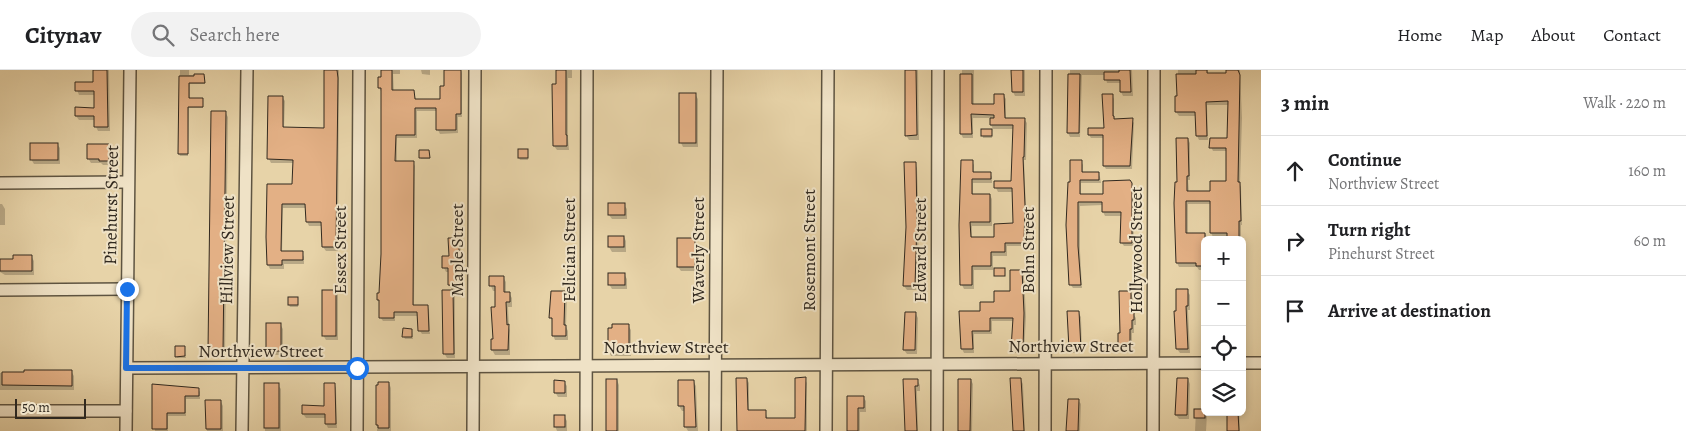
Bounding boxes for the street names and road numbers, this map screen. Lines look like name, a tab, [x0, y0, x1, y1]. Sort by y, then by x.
street label: Pinehurst Street	[98, 145, 124, 265]
street label: Hollywood Street	[1124, 187, 1148, 313]
street label: Rosemont Street	[797, 189, 821, 311]
street label: Hillview Street	[214, 195, 240, 305]
street label: Waverly Street	[686, 197, 710, 304]
street label: Felician Street	[557, 198, 581, 302]
street label: Edward Street	[908, 198, 932, 302]
street label: Maple Street	[445, 203, 469, 297]
street label: Essex Street	[328, 205, 352, 295]
street label: Bohn Street	[1016, 207, 1040, 293]
street label: Northview Street	[1008, 334, 1134, 358]
street label: Northview Street	[603, 335, 729, 359]
street label: Northview Street	[198, 339, 324, 363]

